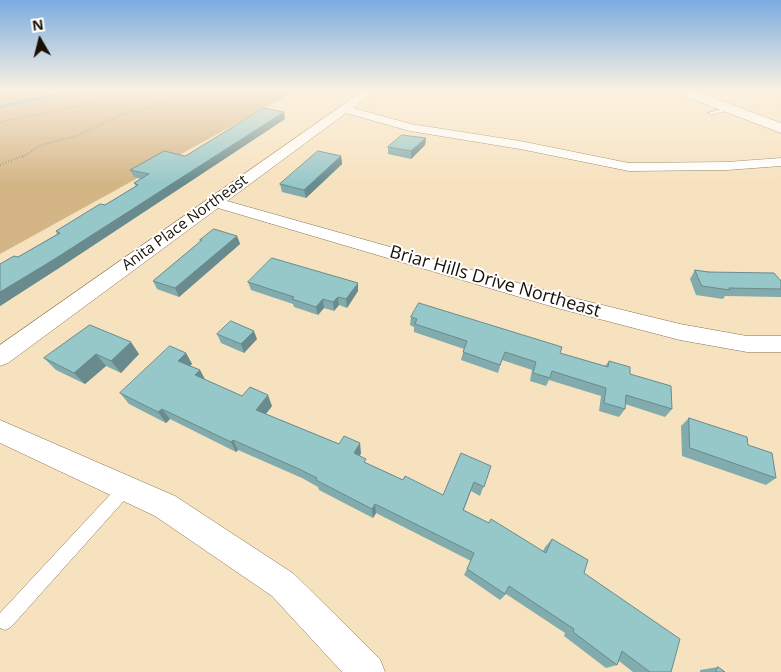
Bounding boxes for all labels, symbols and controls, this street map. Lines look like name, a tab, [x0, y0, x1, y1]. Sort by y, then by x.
text: N	[31, 14, 45, 35]
north arrow	[15, 15, 65, 65]
street label: Anita Place Northeast	[119, 171, 251, 275]
street label: Briar Hills Drive Northeast	[387, 241, 603, 323]

